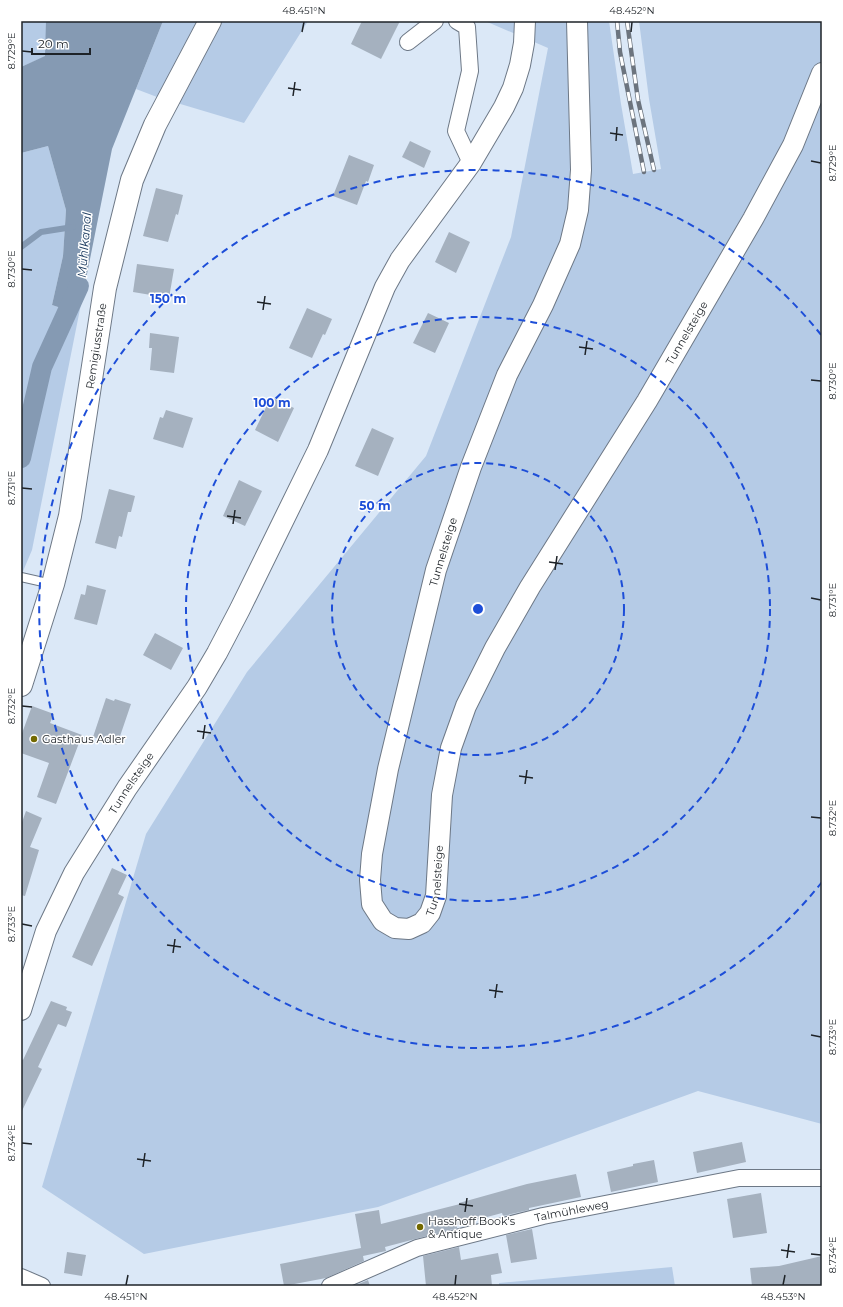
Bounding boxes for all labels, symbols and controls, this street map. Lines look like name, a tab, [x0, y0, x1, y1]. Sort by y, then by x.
text: 48.451°N	[282, 4, 326, 17]
text: 48.452°N	[609, 4, 655, 17]
scale bar	[32, 30, 90, 56]
text: 8.729°E	[5, 32, 18, 70]
text: 20 m	[38, 36, 69, 51]
text: 8.729°E	[826, 144, 839, 182]
water label: Mühlkanal	[74, 211, 94, 278]
text: 8.730°E	[5, 250, 18, 288]
text: 150 m	[150, 291, 186, 306]
street label: Tunnelsteige	[663, 298, 711, 367]
street label: Remigiusstraße	[83, 302, 110, 390]
text: 8.730°E	[826, 362, 839, 400]
text: 100 m	[254, 395, 290, 410]
text: 8.731°E	[5, 470, 18, 505]
text: 50 m	[359, 498, 391, 513]
street label: Tunnelsteige	[426, 515, 460, 588]
text: 8.731°E	[826, 582, 839, 617]
centre of rings	[471, 602, 485, 616]
text: 8.732°E	[5, 687, 18, 724]
place label: Gasthaus Adler	[42, 732, 126, 746]
marker: Gasthaus Adler	[29, 734, 39, 744]
street label: Tunnelsteige	[106, 749, 157, 816]
text: 8.732°E	[826, 799, 839, 836]
street label: Tunnelsteige	[423, 844, 446, 918]
text: 8.733°E	[5, 906, 18, 942]
text: 8.733°E	[826, 1019, 839, 1055]
text: 8.734°E	[5, 1124, 18, 1162]
street label: Talmühleweg	[533, 1196, 610, 1225]
place label: Hasshoff Book's & Antique	[428, 1214, 516, 1241]
marker: Hasshoff Book's & Antique	[415, 1222, 425, 1232]
text: 8.734°E	[826, 1236, 839, 1274]
text: 48.451°N	[104, 1290, 148, 1303]
text: 48.452°N	[432, 1290, 478, 1303]
text: 48.453°N	[760, 1290, 806, 1303]

